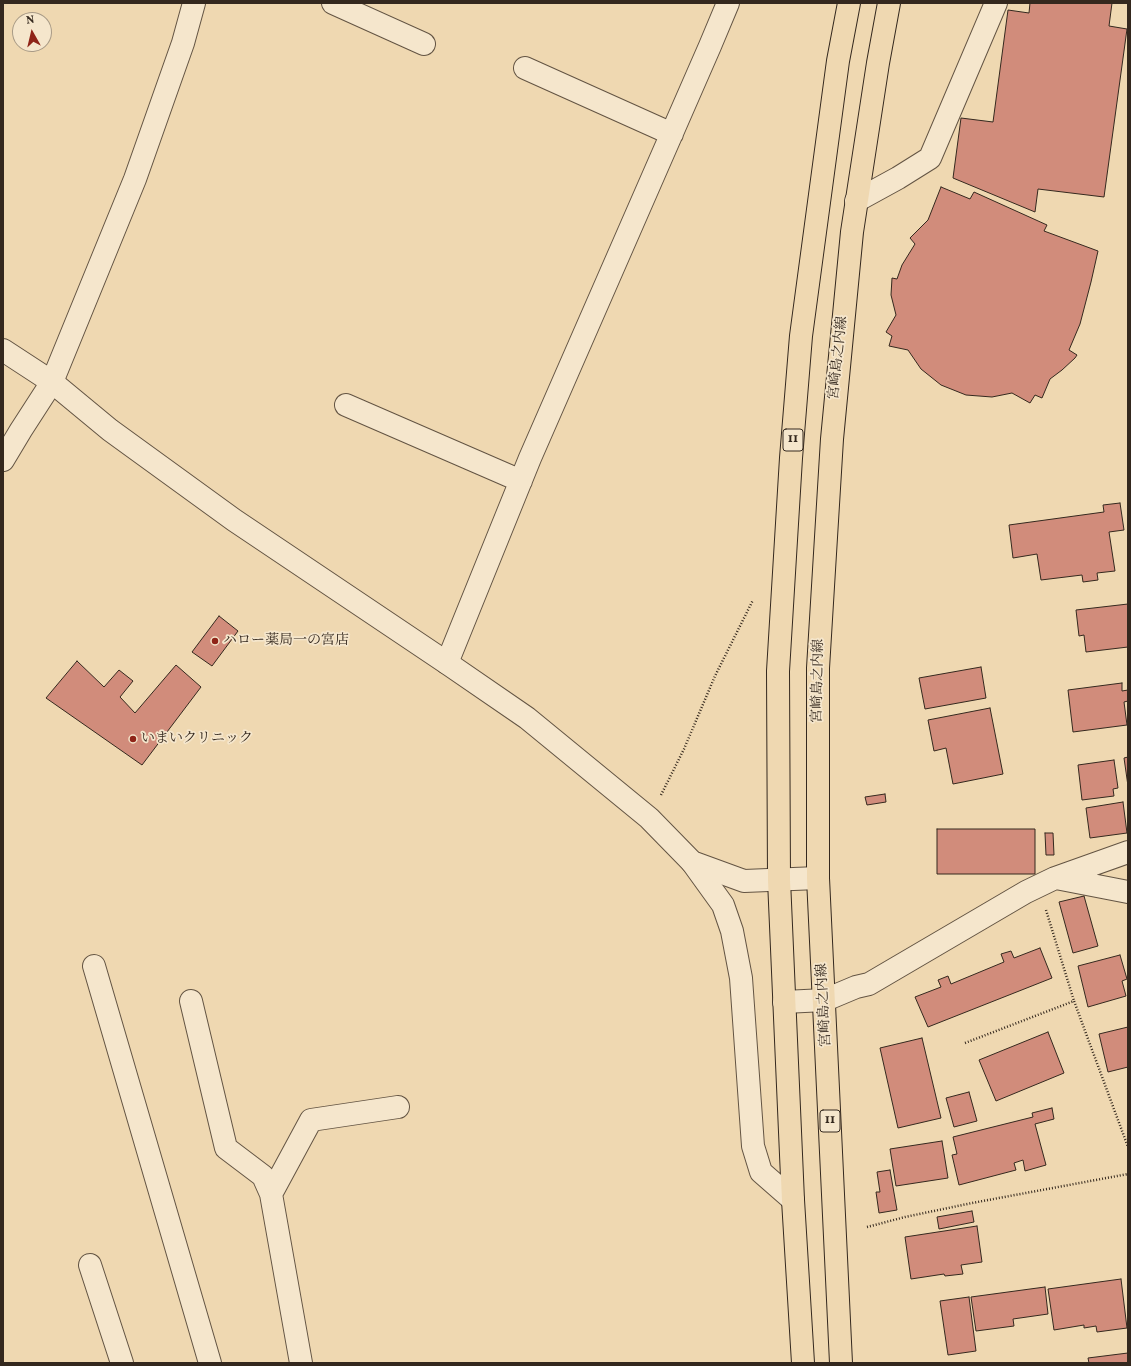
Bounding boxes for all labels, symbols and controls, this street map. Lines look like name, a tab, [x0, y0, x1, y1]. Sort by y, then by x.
north arrow	[12, 12, 52, 52]
text: N	[25, 13, 35, 29]
street label: 宮崎島之内線	[826, 315, 852, 401]
road number: 11	[783, 429, 803, 451]
place label: ハロー薬局一の宮店	[223, 633, 349, 649]
marker: ハロー薬局一の宮店	[210, 636, 220, 646]
street label: 宮崎島之内線	[810, 639, 828, 723]
place label: いまいクリニック	[141, 731, 253, 747]
marker: いまいクリニック	[128, 734, 138, 744]
street label: 宮崎島之内線	[814, 963, 836, 1047]
road number: 11	[820, 1110, 840, 1132]

